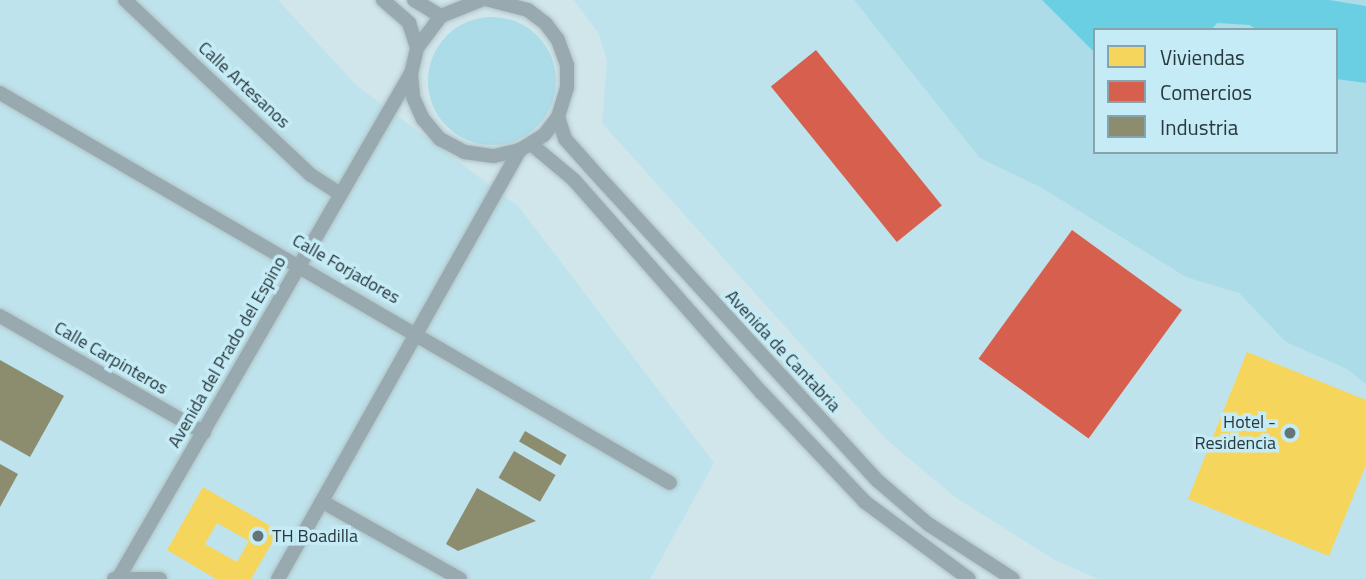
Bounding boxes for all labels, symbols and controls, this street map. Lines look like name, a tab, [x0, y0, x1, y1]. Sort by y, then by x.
legend	[1093, 28, 1338, 154]
street label: Calle Artesanos	[194, 37, 294, 133]
text: Viviendas	[1160, 41, 1245, 73]
text: Comercios	[1160, 76, 1252, 108]
text: Industria	[1160, 111, 1238, 143]
street label: Calle Forjadores	[288, 230, 404, 308]
street label: Avenida del Prado del Espino	[163, 252, 291, 452]
street label: Avenida de Cantabria	[721, 285, 845, 417]
street label: Calle Carpinteros	[50, 317, 172, 399]
place label: Hotel - Residencia	[1195, 412, 1276, 454]
marker: Hotel - Residencia	[1282, 425, 1298, 441]
place label: TH Boadilla	[272, 525, 358, 547]
marker: TH Boadilla	[250, 528, 266, 544]

